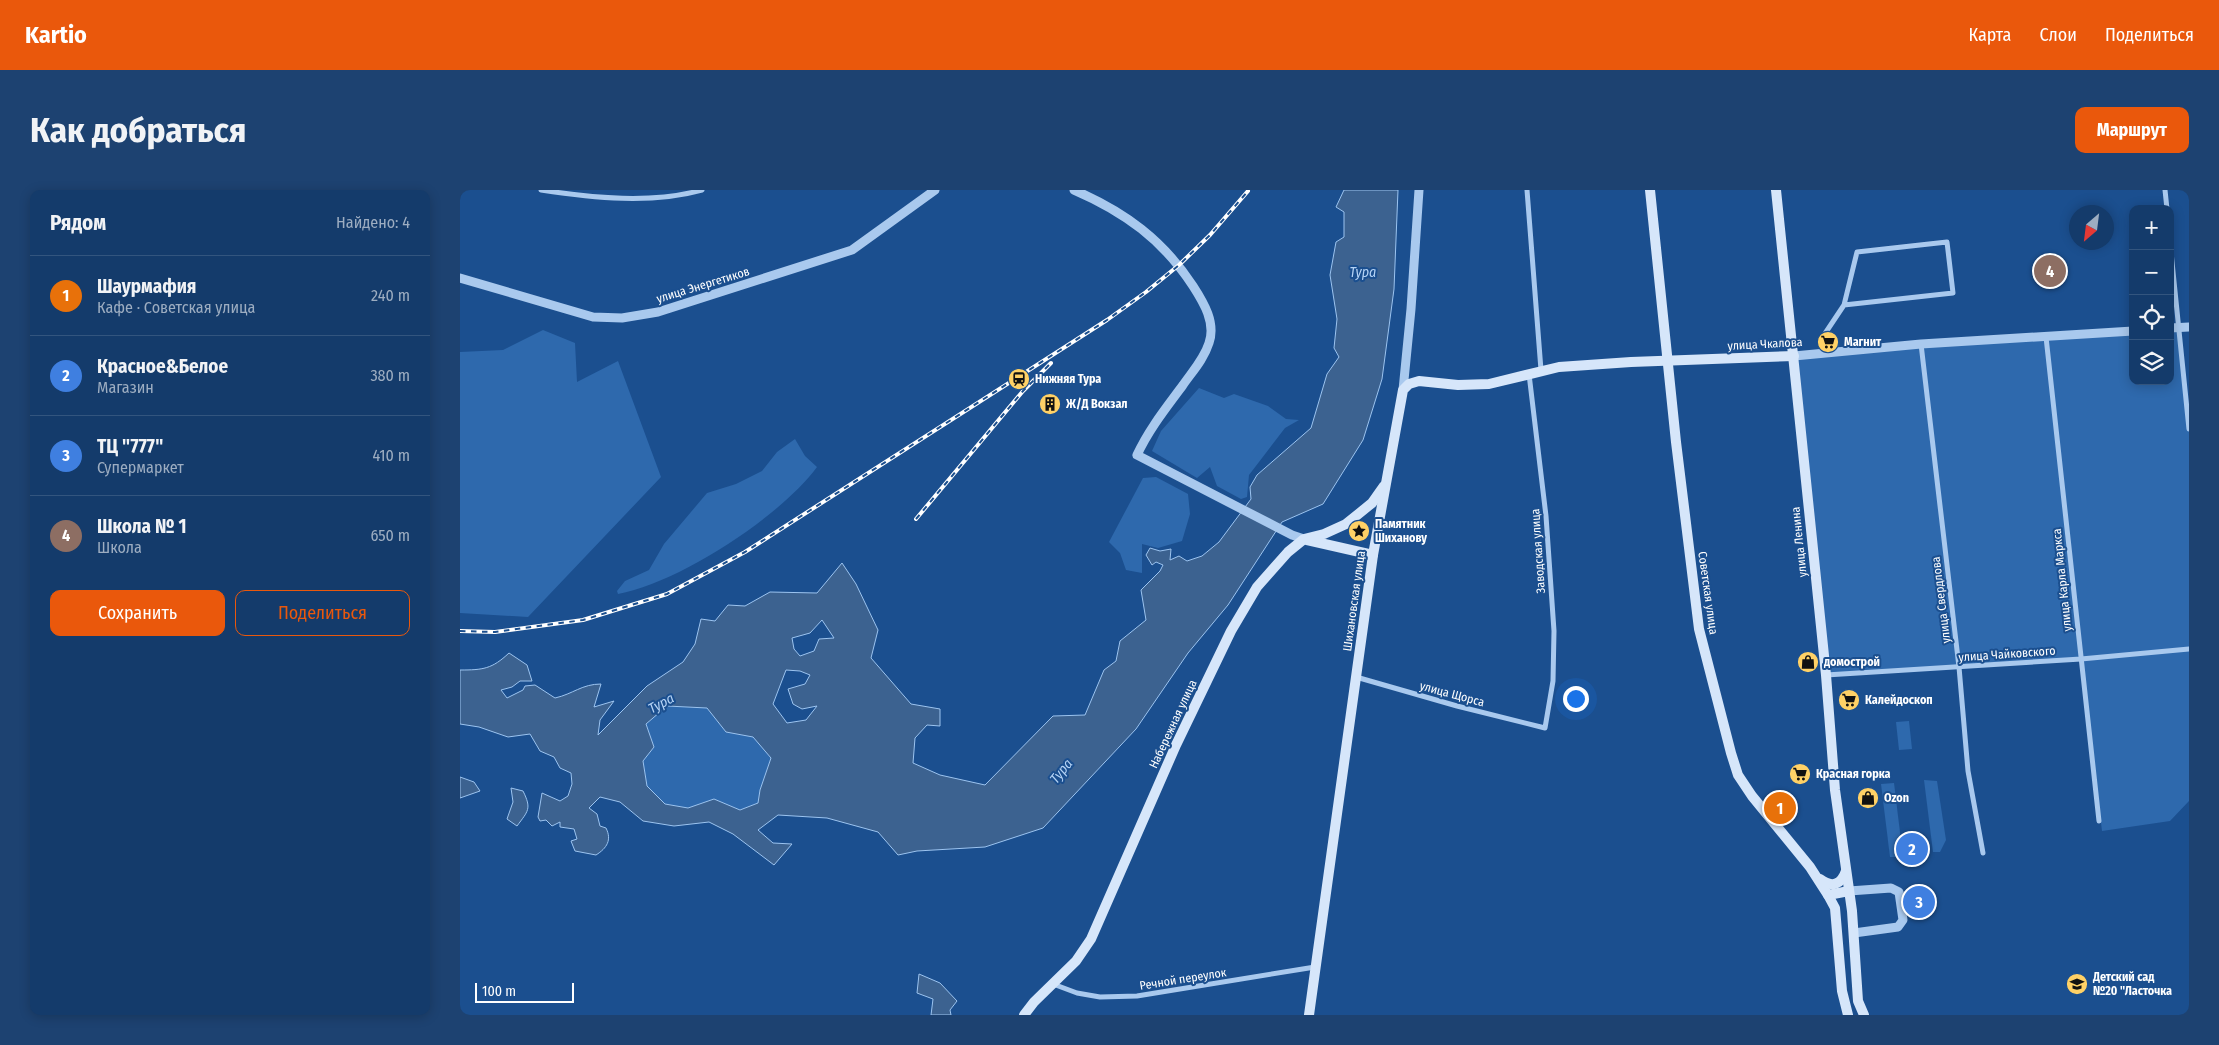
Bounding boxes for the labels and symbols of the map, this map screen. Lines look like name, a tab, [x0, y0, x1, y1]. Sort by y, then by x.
north arrow	[2069, 205, 2114, 250]
pin: 4	[2034, 252, 2066, 290]
street label: улица Энергетиков	[655, 264, 751, 306]
water label: Тура	[1350, 264, 1376, 281]
supermarket icon: Магнит	[1816, 330, 1840, 354]
street label: улица Чкалова	[1727, 335, 1803, 353]
place label: Магнит	[1844, 335, 1882, 349]
station icon: Нижняя Тура	[1007, 367, 1031, 391]
place label: Нижняя Тура	[1035, 372, 1101, 386]
building icon: Ж/Д Вокзал	[1038, 392, 1062, 416]
place label: Ж/Д Вокзал	[1065, 397, 1128, 411]
street label: улица Ленина	[1788, 506, 1810, 578]
street label: Заводская улица	[1528, 508, 1548, 594]
place label: Памятник Шиханову	[1375, 517, 1427, 545]
place icon: Памятник Шиханову	[1347, 519, 1371, 543]
street label: улица Карла Маркса	[2050, 528, 2074, 632]
street label: Шихановская улица	[1340, 550, 1368, 652]
street label: Советская улица	[1695, 551, 1721, 636]
street label: улица Свердлова	[1929, 556, 1953, 644]
street label: улица Чайковского	[1958, 644, 2056, 664]
shop icon: домострой	[1796, 650, 1820, 674]
place label: домострой	[1823, 655, 1880, 669]
street label: Набережная улица	[1146, 677, 1200, 771]
street label: улица Щорса	[1418, 679, 1486, 709]
your location	[1563, 686, 1589, 712]
supermarket icon: Калейдоскоп	[1837, 688, 1861, 712]
water label: Тура	[645, 690, 677, 717]
place label: Калейдоскоп	[1865, 693, 1933, 707]
water label: Тура	[1046, 756, 1076, 787]
supermarket icon: Красная горка	[1788, 762, 1812, 786]
place label: Красная горка	[1816, 767, 1891, 781]
shop icon: Ozon	[1856, 786, 1880, 810]
pin: 1	[1764, 789, 1796, 827]
place label: Ozon	[1884, 791, 1909, 805]
pin: 2	[1896, 830, 1928, 868]
pin: 3	[1903, 883, 1935, 921]
street label: Речной переулок	[1139, 965, 1228, 993]
place label: Детский сад №20 "Ласточка	[2092, 970, 2172, 998]
school or university icon: Детский сад №20 "Ласточка	[2065, 972, 2089, 996]
scale bar	[475, 980, 574, 1003]

